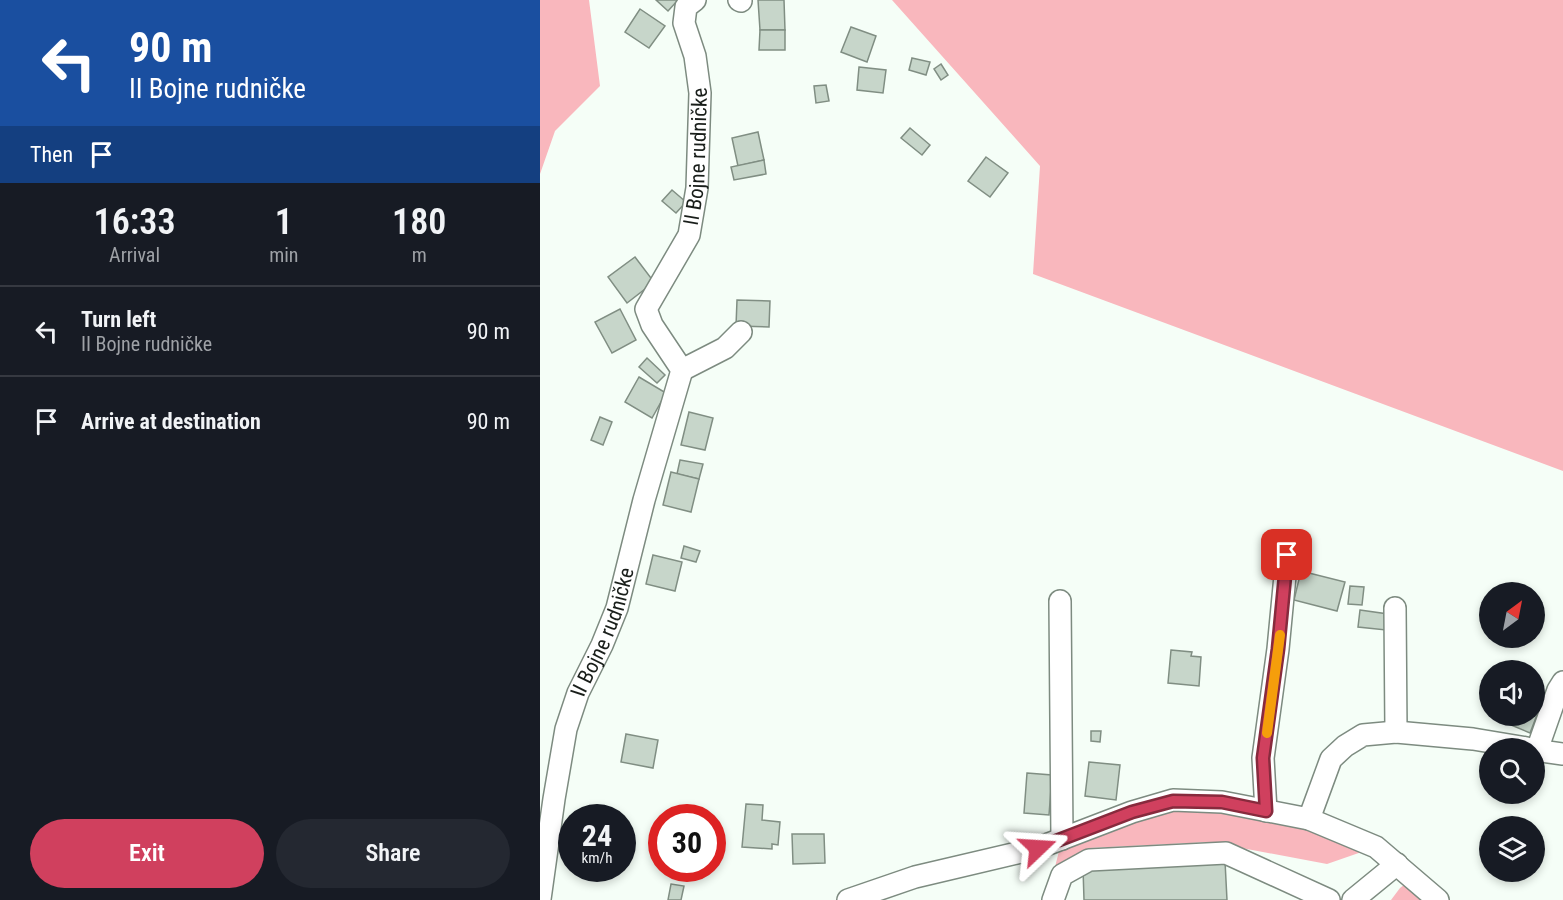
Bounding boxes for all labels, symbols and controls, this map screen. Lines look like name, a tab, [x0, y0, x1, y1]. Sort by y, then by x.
text: 90 m	[129, 23, 212, 72]
icon: left	[30, 24, 108, 102]
text: II Bojne rudničke	[129, 73, 306, 105]
street label: II Bojne rudničke	[679, 86, 713, 227]
icon: arrive	[85, 138, 118, 171]
text: Then	[30, 142, 73, 167]
text: 16:33	[94, 201, 176, 243]
text: 1	[275, 201, 293, 243]
text: 180	[392, 201, 446, 243]
text: Arrival	[109, 243, 160, 267]
text: min	[269, 243, 298, 267]
text: m	[412, 243, 427, 267]
text: Turn left	[81, 307, 156, 332]
icon: left	[30, 315, 63, 348]
text: 90 m	[467, 319, 510, 344]
text: II Bojne rudničke	[81, 332, 212, 356]
icon: arrive	[30, 405, 63, 438]
text: Arrive at destination	[81, 409, 261, 434]
text: 90 m	[467, 409, 510, 434]
pin	[1261, 529, 1312, 580]
icon: arrive	[1270, 538, 1303, 571]
street label: II Bojne rudničke	[566, 565, 639, 699]
north arrow	[1479, 582, 1545, 648]
map controls	[1479, 582, 1545, 882]
button: sound	[1479, 660, 1545, 726]
button: search	[1479, 738, 1545, 804]
speed limit sign: 30	[648, 804, 726, 882]
position arrow	[1006, 816, 1070, 880]
button: layers	[1479, 816, 1545, 882]
text: 24	[582, 818, 612, 853]
button: Exit	[30, 819, 264, 888]
button: Share	[276, 819, 510, 888]
text: km/h	[582, 849, 612, 867]

